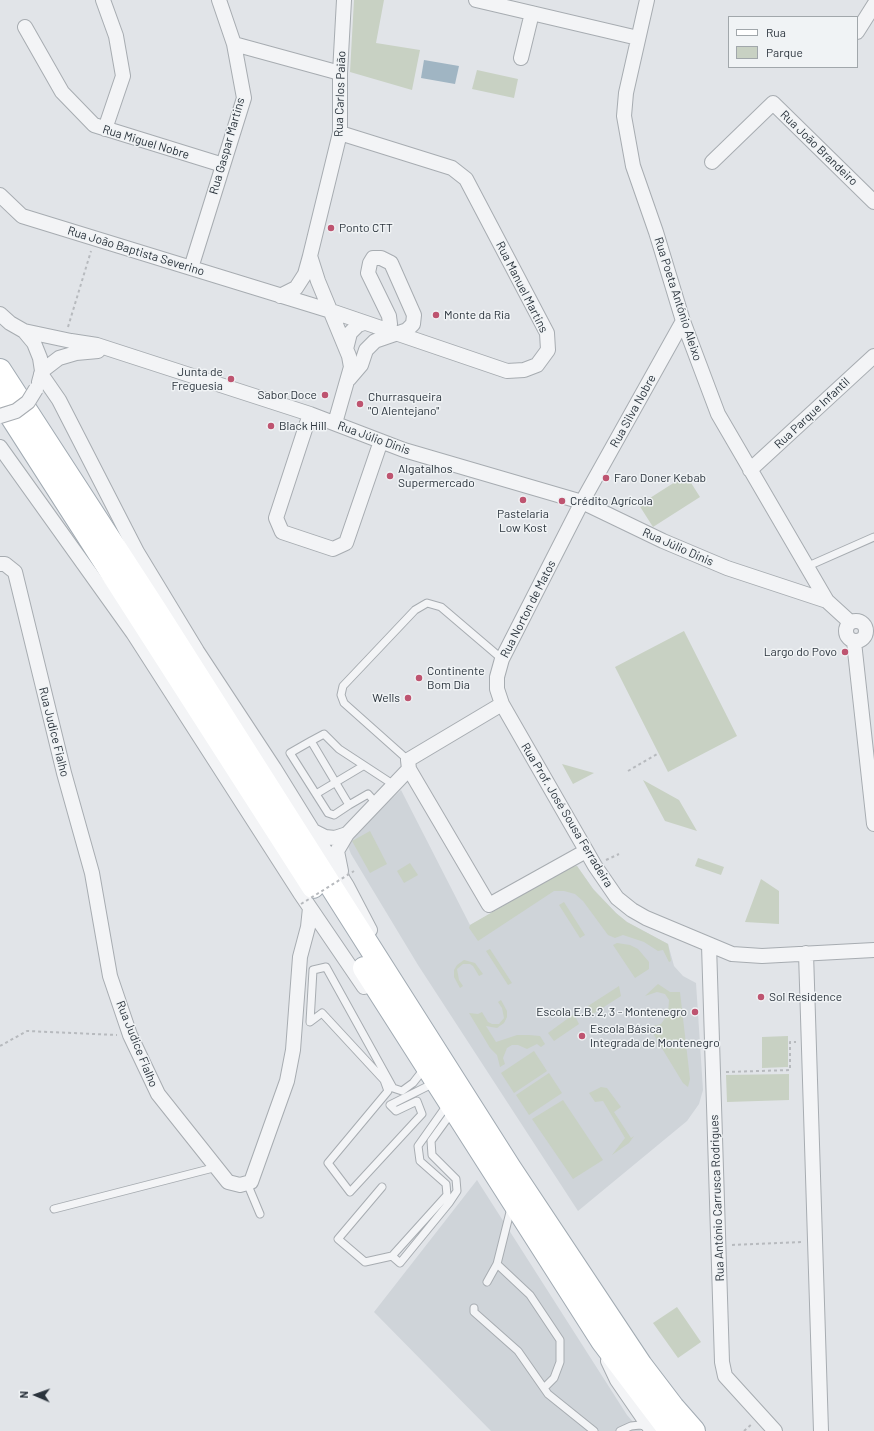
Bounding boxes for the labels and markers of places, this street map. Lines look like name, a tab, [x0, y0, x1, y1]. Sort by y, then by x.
place label: Ponto CTT	[339, 221, 393, 235]
marker: Ponto CTT	[326, 223, 336, 233]
place label: Monte da Ria	[444, 308, 510, 322]
marker: Monte da Ria	[431, 310, 441, 320]
place label: Junta de Freguesia	[172, 365, 223, 393]
marker: Junta de Freguesia	[226, 374, 236, 384]
place label: Sabor Doce	[258, 388, 317, 402]
marker: Sabor Doce	[320, 390, 330, 400]
place label: Churrasqueira "O Alentejano"	[368, 390, 442, 418]
marker: Churrasqueira "O Alentejano"	[355, 399, 365, 409]
place label: Black Hill	[279, 419, 326, 433]
marker: Black Hill	[266, 421, 276, 431]
place label: Algatalhos Supermercado	[398, 462, 475, 490]
marker: Algatalhos Supermercado	[385, 471, 395, 481]
place label: Faro Doner Kebab	[614, 471, 706, 485]
marker: Faro Doner Kebab	[601, 473, 611, 483]
place label: Crédito Agrícola	[570, 494, 653, 508]
marker: Pastelaria Low Kost	[518, 495, 528, 505]
marker: Crédito Agrícola	[557, 496, 567, 506]
place label: Pastelaria Low Kost	[497, 507, 549, 535]
place label: Largo do Povo	[764, 645, 837, 659]
marker: Largo do Povo	[840, 647, 850, 657]
place label: Continente Bom Dia	[427, 664, 485, 692]
marker: Continente Bom Dia	[414, 673, 424, 683]
place label: Wells	[372, 691, 400, 705]
marker: Wells	[403, 693, 413, 703]
place label: Sol Residence	[769, 990, 842, 1004]
marker: Sol Residence	[756, 992, 766, 1002]
place label: Escola E.B. 2, 3 - Montenegro	[536, 1005, 687, 1019]
marker: Escola E.B. 2, 3 - Montenegro	[690, 1007, 700, 1017]
place label: Escola Básica Integrada de Montenegro	[590, 1022, 720, 1050]
marker: Escola Básica Integrada de Montenegro	[577, 1031, 587, 1041]

